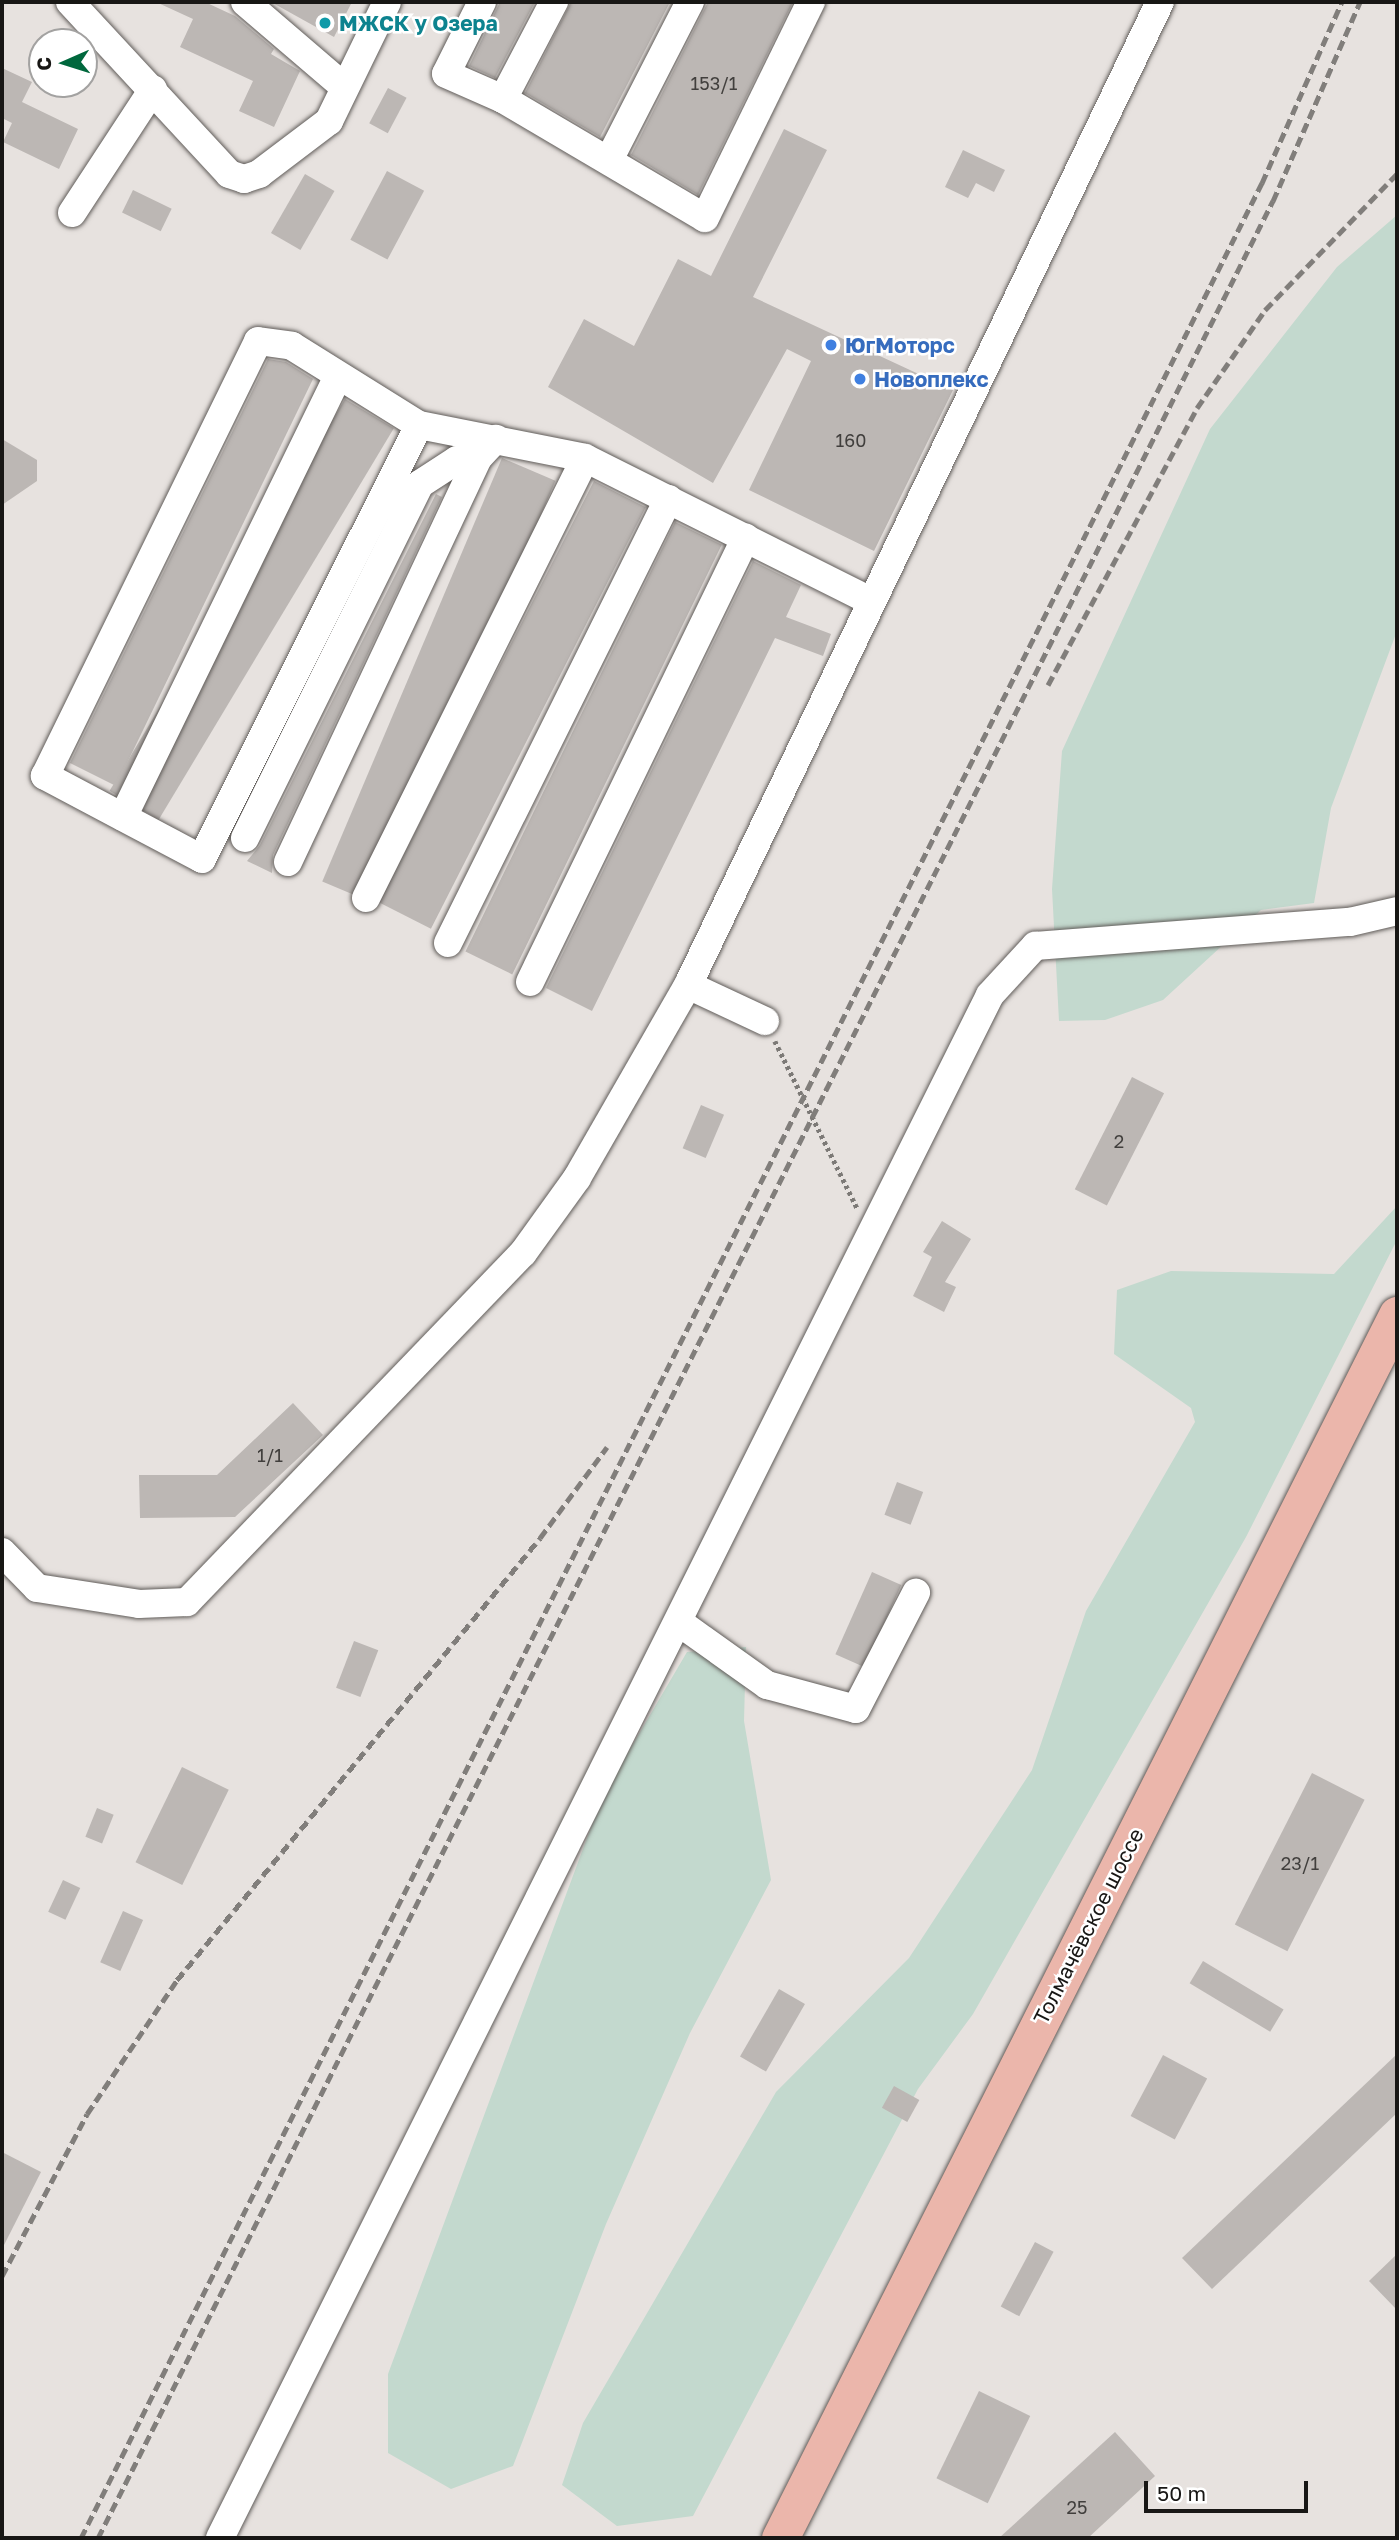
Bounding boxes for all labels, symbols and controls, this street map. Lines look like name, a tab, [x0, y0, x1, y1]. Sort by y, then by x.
place label: МЖСК у Озера	[339, 10, 498, 36]
marker: МЖСК у Озера	[317, 15, 333, 31]
north arrow	[28, 28, 98, 98]
text: С	[32, 57, 55, 71]
house number: 153/1	[690, 72, 738, 94]
place label: ЮгМоторс	[845, 332, 955, 358]
marker: ЮгМоторс	[823, 337, 839, 353]
place label: Новоплекс	[874, 366, 989, 392]
marker: Новоплекс	[852, 371, 868, 387]
house number: 160	[836, 429, 866, 451]
house number: 2	[1114, 1130, 1124, 1152]
house number: 1/1	[257, 1444, 283, 1466]
street label: Толмачёвское шоссе	[1028, 1824, 1148, 2028]
house number: 23/1	[1281, 1852, 1319, 1874]
scale bar	[1147, 2466, 1312, 2510]
text: 50 m	[1157, 2480, 1206, 2506]
house number: 25	[1067, 2496, 1087, 2518]

